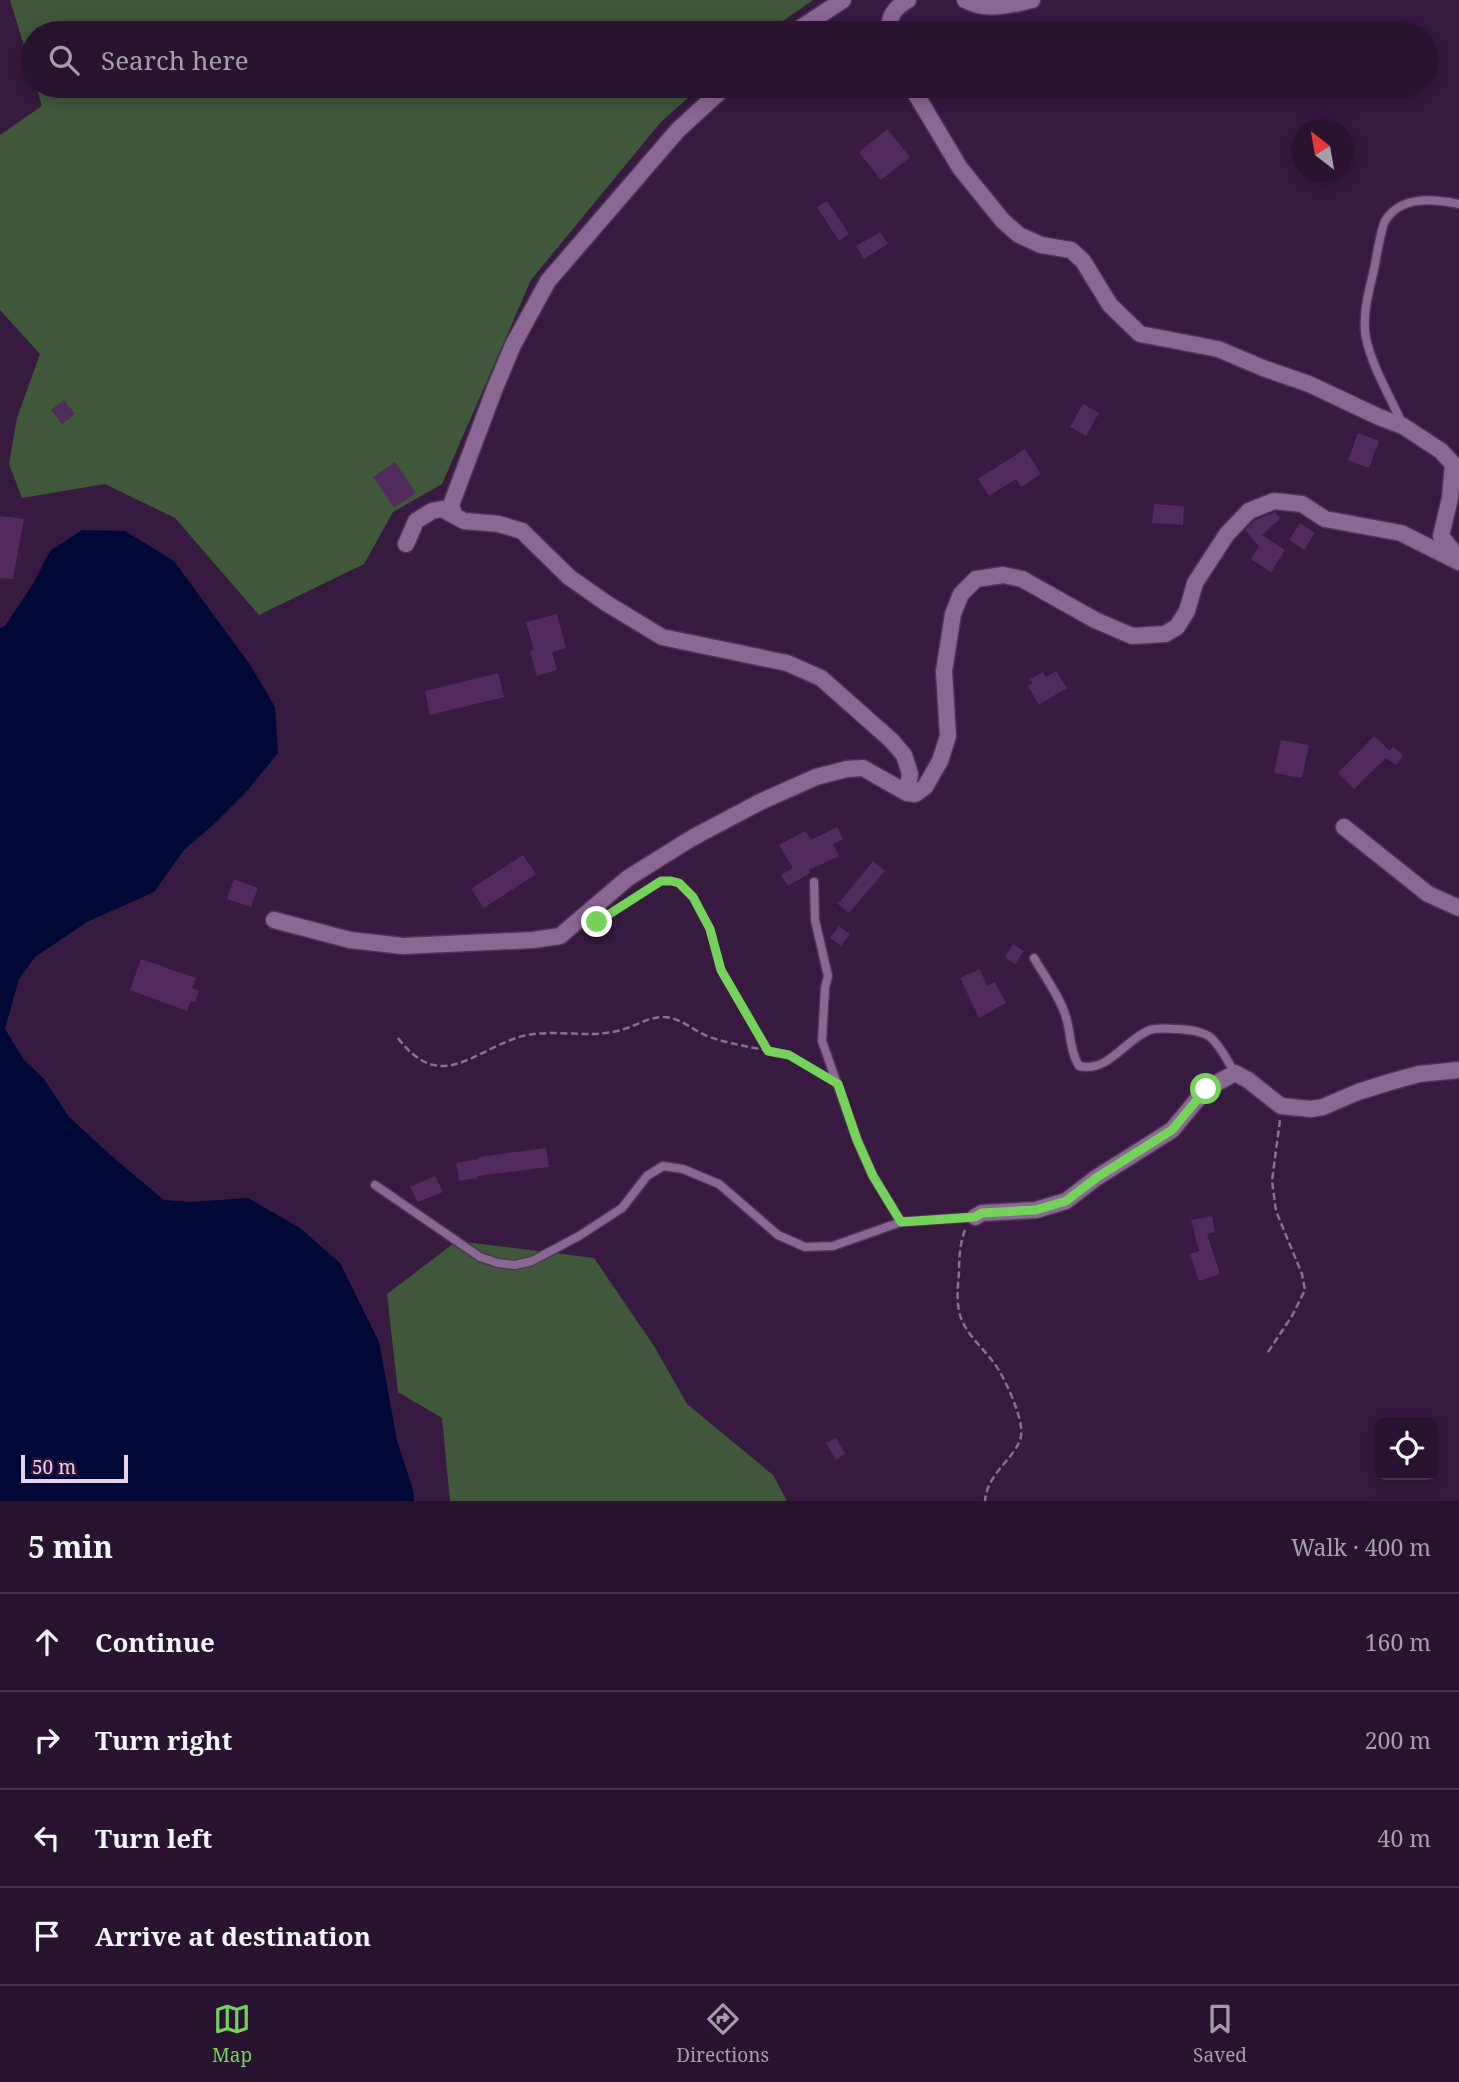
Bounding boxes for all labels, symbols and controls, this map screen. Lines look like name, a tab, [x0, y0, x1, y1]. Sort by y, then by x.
search box	[21, 21, 1438, 98]
icon: search	[45, 41, 83, 79]
text: Search here	[101, 42, 249, 78]
north arrow	[1291, 119, 1354, 182]
route end	[581, 906, 612, 937]
route start	[1190, 1073, 1221, 1104]
map controls	[1375, 1417, 1438, 1480]
button: locate	[1375, 1417, 1438, 1480]
scale bar	[21, 1452, 128, 1484]
text: 50 m	[32, 1454, 76, 1480]
text: 5 min	[28, 1526, 113, 1567]
text: Walk · 400 m	[1291, 1531, 1431, 1563]
icon: ahead	[28, 1623, 66, 1661]
text: Continue	[95, 1624, 215, 1660]
text: 160 m	[1365, 1626, 1431, 1658]
icon: right	[28, 1721, 66, 1759]
text: Turn right	[95, 1722, 232, 1758]
text: 200 m	[1365, 1724, 1431, 1756]
icon: left	[28, 1819, 66, 1857]
text: Turn left	[95, 1820, 212, 1856]
text: 40 m	[1378, 1822, 1431, 1854]
icon: arrive	[28, 1917, 66, 1955]
text: Arrive at destination	[95, 1918, 371, 1954]
tab: Map	[212, 2000, 252, 2068]
tab: Directions	[676, 2000, 769, 2068]
tab: Saved	[1193, 2000, 1247, 2068]

